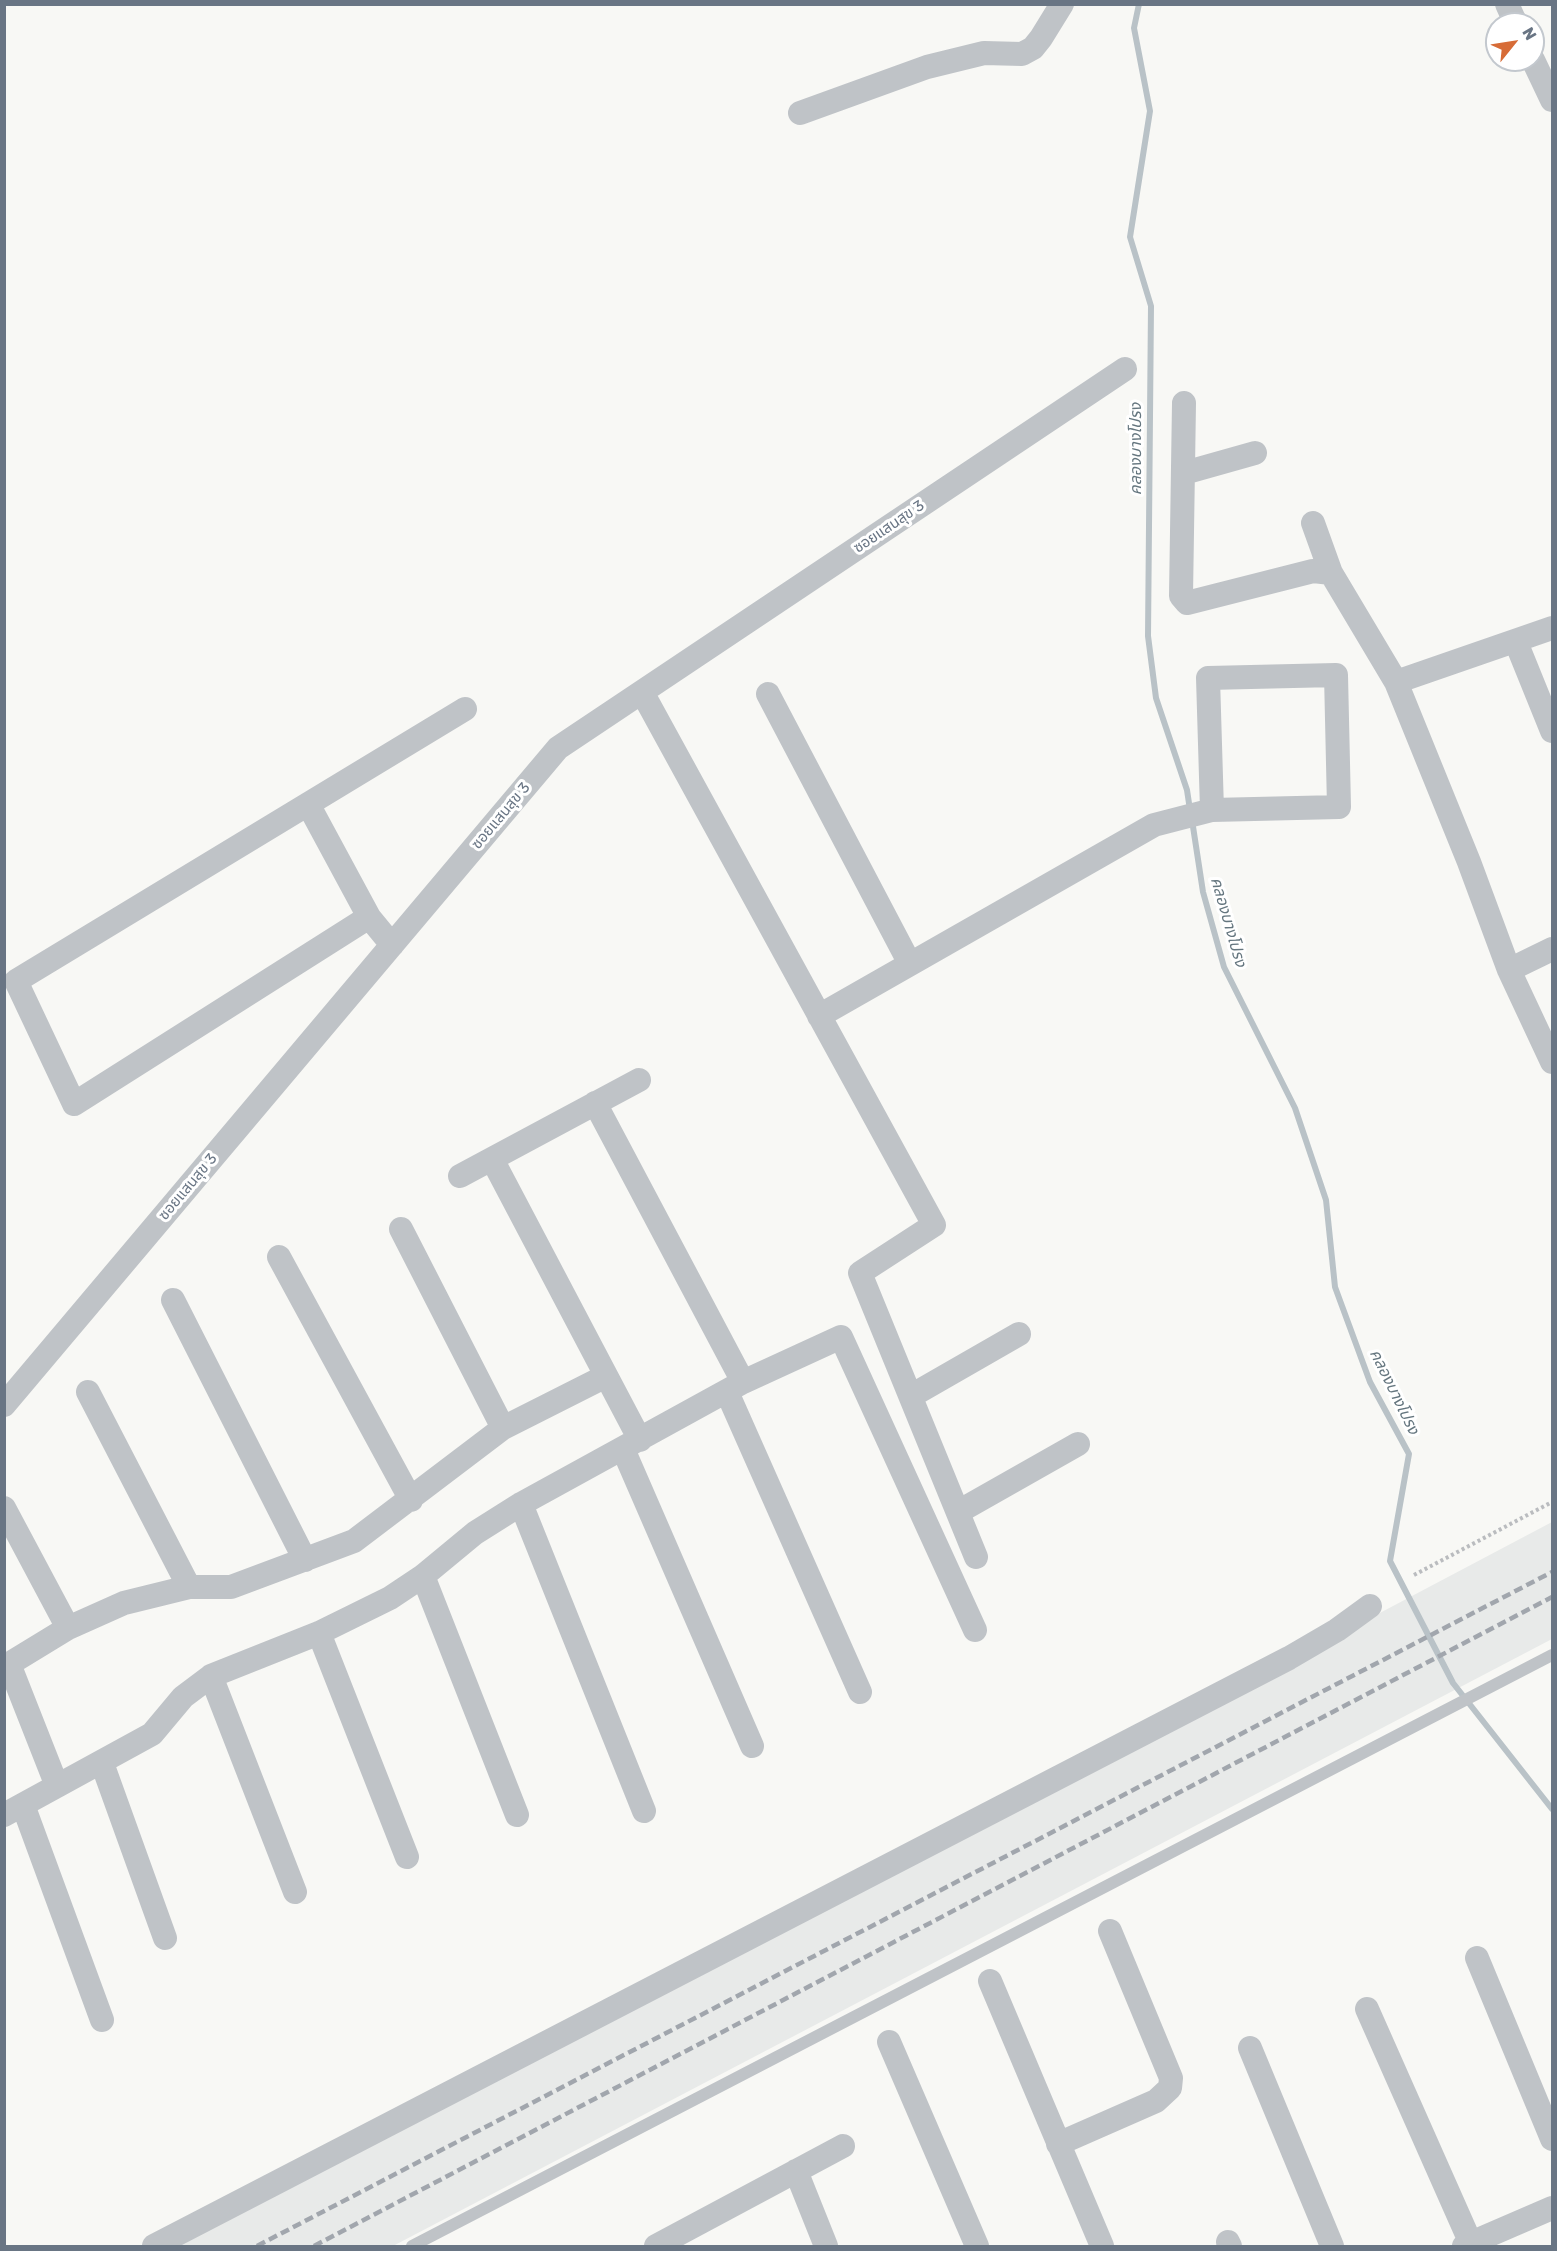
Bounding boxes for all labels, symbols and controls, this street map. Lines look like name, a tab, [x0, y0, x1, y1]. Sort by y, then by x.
north arrow	[1485, 12, 1545, 72]
text: N	[1518, 24, 1540, 43]
water label: คลองบางโปรง	[1126, 403, 1146, 495]
street label: ซอยแสนสุข 3	[850, 497, 928, 557]
street label: ซอยแสนสุข 3	[468, 779, 534, 853]
water label: คลองบางโปรง	[1206, 875, 1250, 969]
street label: ซอยแสนสุข 3	[155, 1150, 221, 1224]
water label: คลองบางโปรง	[1365, 1346, 1423, 1438]

